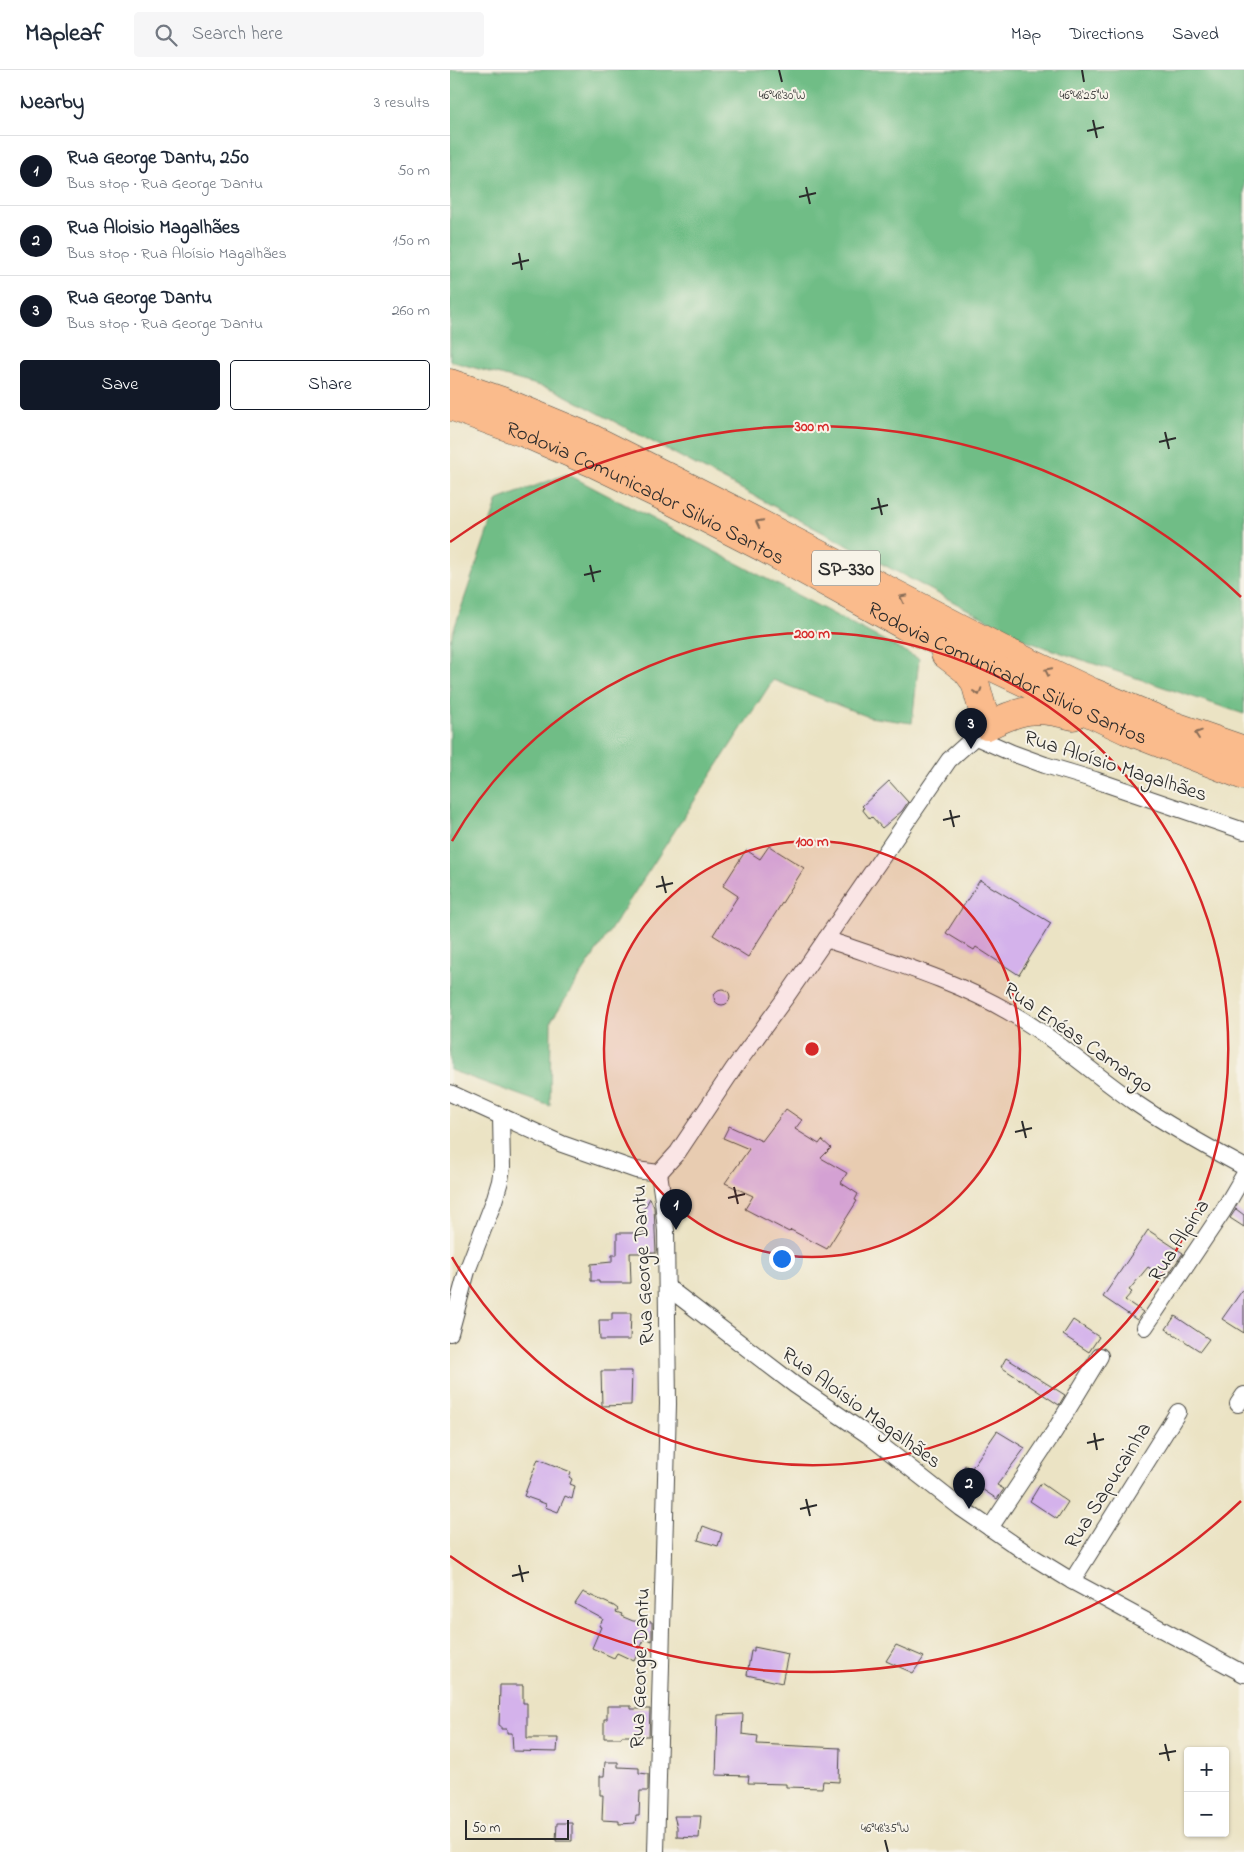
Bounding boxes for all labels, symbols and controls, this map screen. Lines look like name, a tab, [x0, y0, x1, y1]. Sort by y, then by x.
search box	[134, 12, 484, 57]
text: Mapleaf	[25, 17, 104, 52]
icon: search	[152, 21, 180, 49]
text: Search here	[192, 21, 283, 48]
text: Map	[1011, 22, 1041, 48]
text: Directions	[1069, 22, 1144, 48]
text: Saved	[1172, 22, 1219, 48]
text: 46°48'30"W	[759, 87, 805, 105]
text: 46°48'25"W	[1059, 87, 1109, 105]
text: Nearby	[20, 88, 84, 118]
text: 3 results	[374, 91, 430, 115]
text: Rua George Dantu, 250	[67, 145, 249, 172]
text: 1	[33, 159, 39, 183]
text: 50 m	[398, 159, 430, 183]
text: Bus stop · Rua George Dantu	[67, 172, 263, 196]
text: Rua Aloisio Magalhães	[67, 215, 240, 242]
text: 2	[32, 229, 40, 253]
text: 150 m	[392, 229, 430, 253]
text: Bus stop · Rua Aloísio Magalhães	[67, 242, 287, 266]
text: Rua George Dantu	[67, 285, 212, 312]
text: 3	[33, 299, 39, 323]
text: 260 m	[392, 299, 430, 323]
text: Bus stop · Rua George Dantu	[67, 312, 263, 336]
button: Save	[20, 360, 220, 410]
button: Share	[230, 360, 430, 410]
street label: Rodovia Comunicador Silvio Santos	[501, 415, 790, 574]
text: 300 m	[794, 416, 830, 438]
one-way arrow	[755, 519, 764, 529]
road number: SP-330	[812, 550, 880, 586]
one-way arrow	[900, 594, 909, 604]
street label: Rodovia Comunicador Silvio Santos	[861, 595, 1151, 754]
text: 200 m	[793, 623, 830, 645]
one-way arrow	[1044, 667, 1053, 677]
one-way arrow	[972, 687, 982, 696]
pin: 3	[955, 708, 987, 749]
street label: Rua Aloísio Magalhães	[1019, 723, 1211, 813]
one-way arrow	[1194, 730, 1203, 740]
text: 100 m	[795, 831, 829, 853]
street label: Rua Enéas Camargo	[995, 975, 1159, 1103]
centre of rings	[803, 1040, 821, 1058]
street label: Rua George Dantu	[625, 1184, 665, 1346]
pin: 1	[660, 1189, 692, 1230]
street label: Rua Alpina	[1142, 1194, 1218, 1288]
your location	[769, 1246, 795, 1272]
street label: Rua Aloísio Magalhães	[774, 1340, 947, 1479]
street label: Rua Sapucainha	[1058, 1417, 1160, 1555]
pin: 2	[953, 1468, 985, 1509]
street label: Rua George Dantu	[623, 1587, 661, 1749]
map controls	[1184, 1747, 1229, 1837]
button: +	[1184, 1747, 1229, 1792]
button: −	[1184, 1792, 1229, 1837]
scale bar	[465, 1817, 569, 1840]
text: 50 m	[472, 1818, 500, 1839]
text: 46°48'35"W	[861, 1820, 909, 1838]

